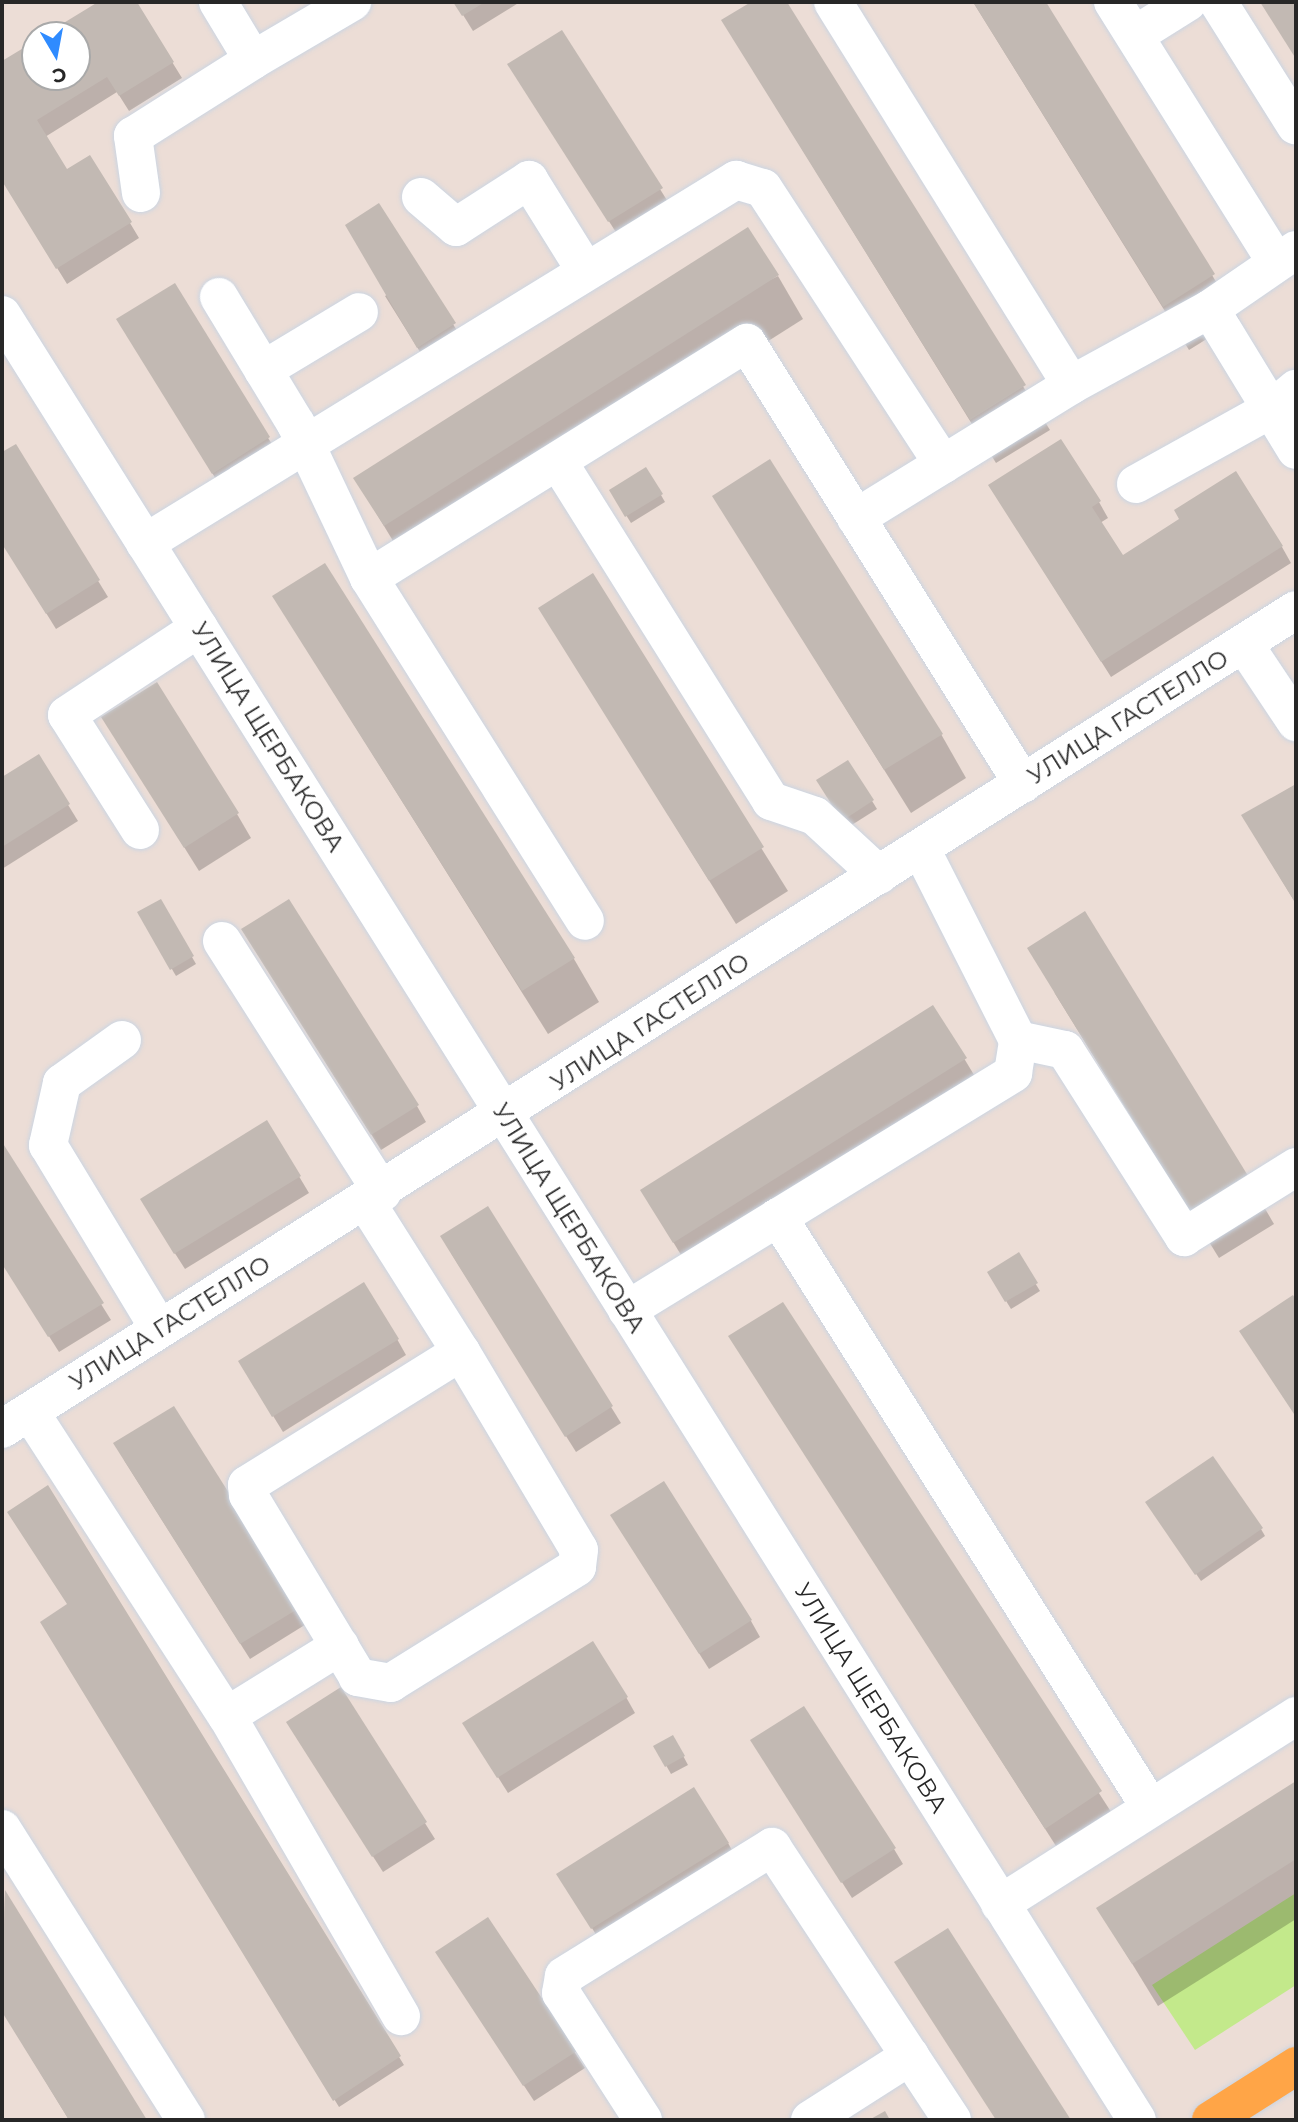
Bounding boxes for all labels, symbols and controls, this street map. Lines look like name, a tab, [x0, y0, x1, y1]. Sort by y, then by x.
north arrow	[21, 21, 91, 91]
text: С	[51, 63, 68, 88]
street label: УЛИЦА ЩЕРБАКОВА	[185, 617, 351, 857]
street label: УЛИЦА ГАСТЕЛЛО	[1022, 644, 1234, 790]
street label: УЛИЦА ГАСТЕЛЛО	[545, 947, 755, 1097]
street label: УЛИЦА ЩЕРБАКОВА	[486, 1098, 652, 1338]
street label: УЛИЦА ГАСТЕЛЛО	[64, 1250, 276, 1396]
street label: УЛИЦА ЩЕРБАКОВА	[788, 1578, 954, 1818]

